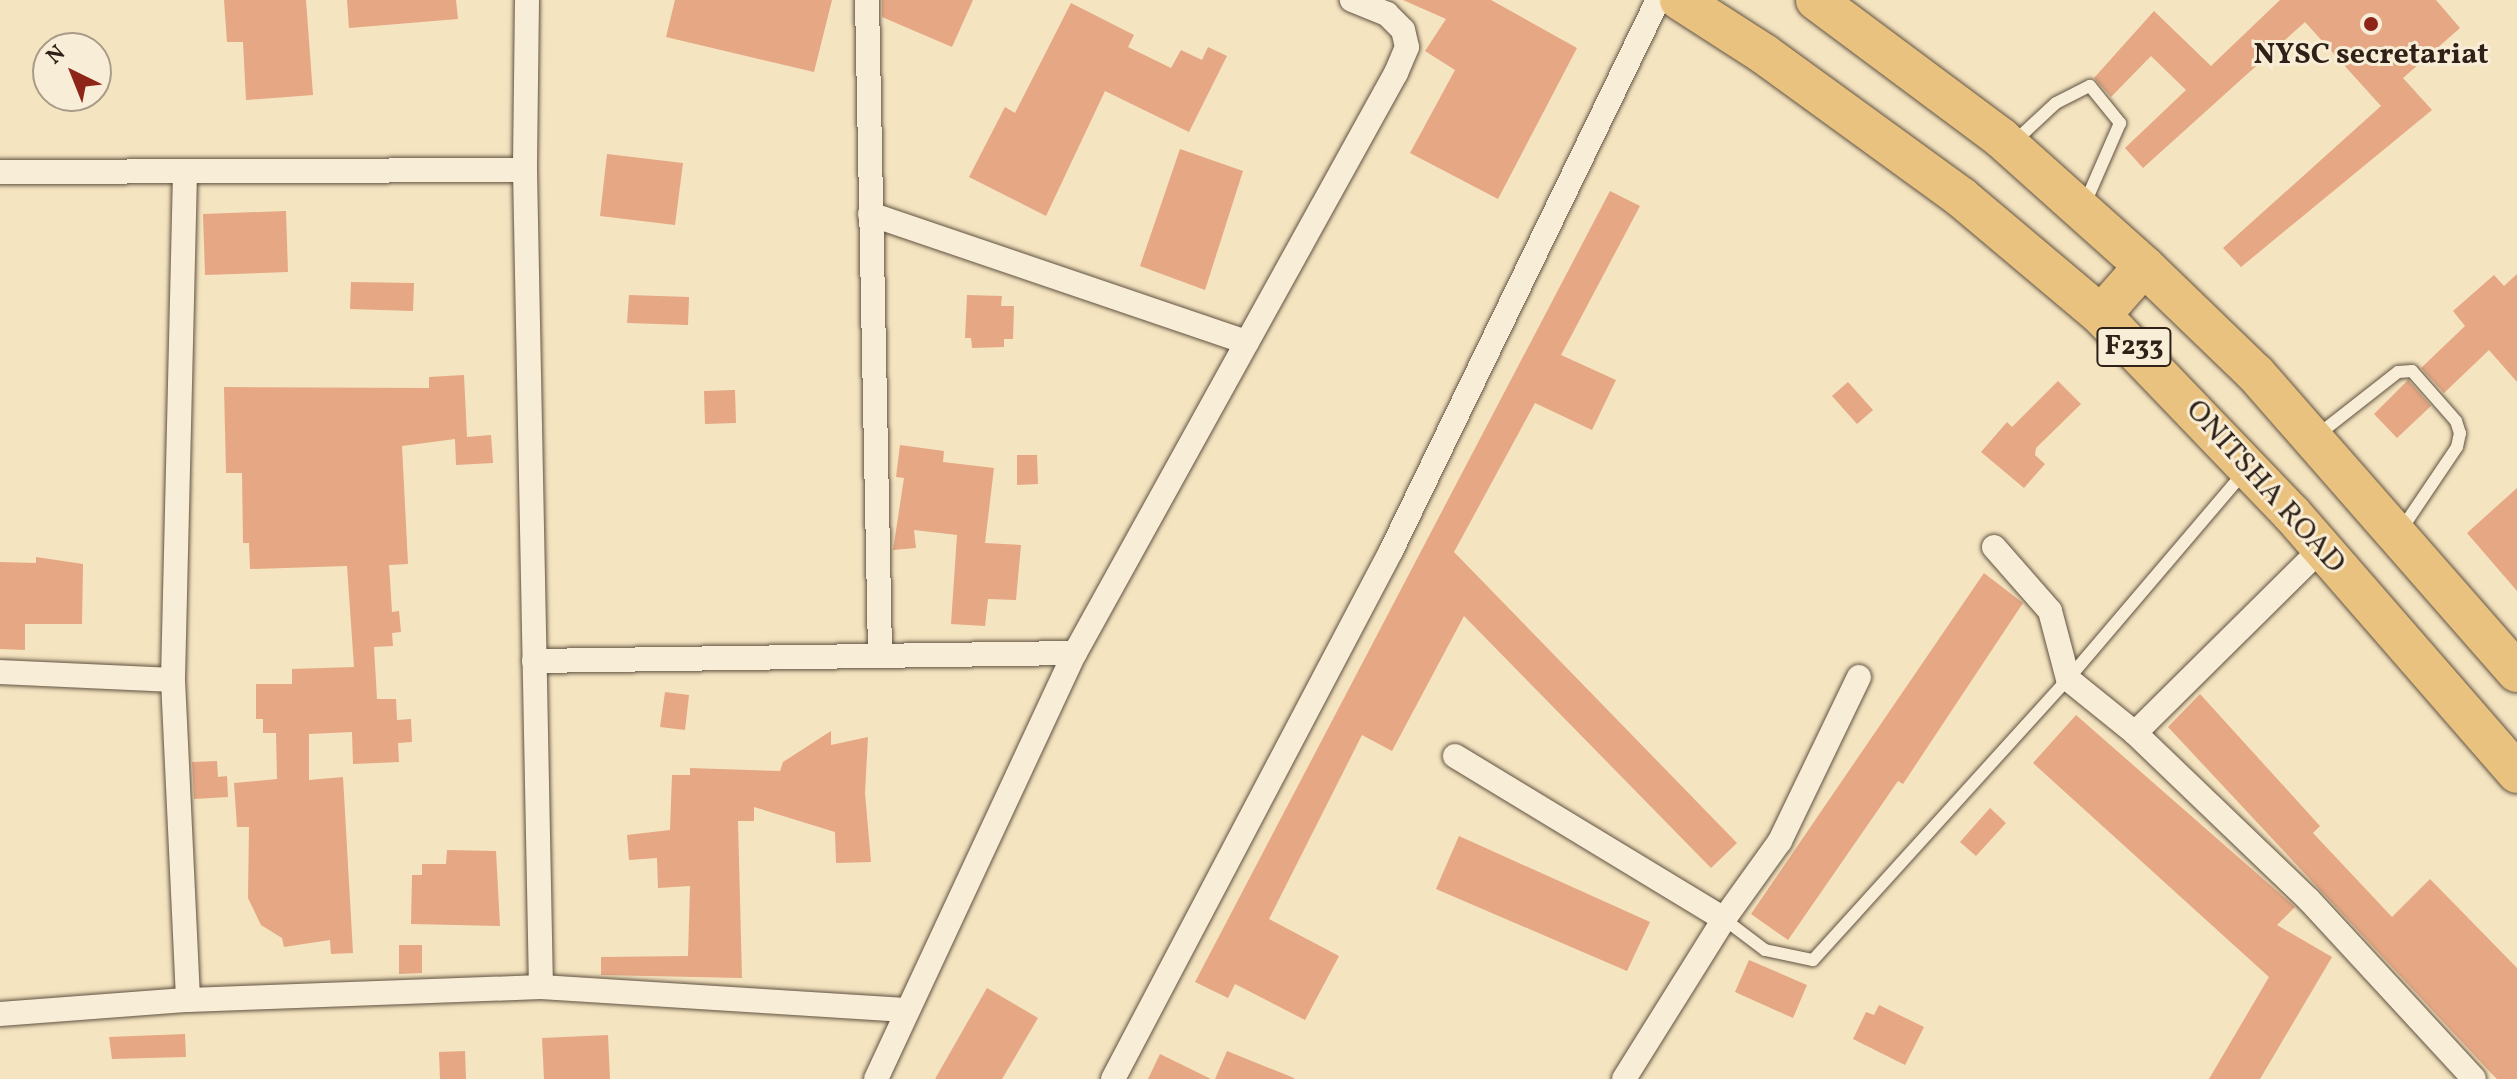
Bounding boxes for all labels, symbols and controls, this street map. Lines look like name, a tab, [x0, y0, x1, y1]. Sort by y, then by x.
marker: NYSC secretariat	[2362, 15, 2380, 33]
north arrow	[32, 32, 112, 112]
place label: NYSC secretariat	[2253, 37, 2489, 73]
text: N	[40, 39, 73, 72]
road number: F233	[2096, 323, 2172, 371]
street label: ONITSHA ROAD	[2178, 393, 2352, 581]

